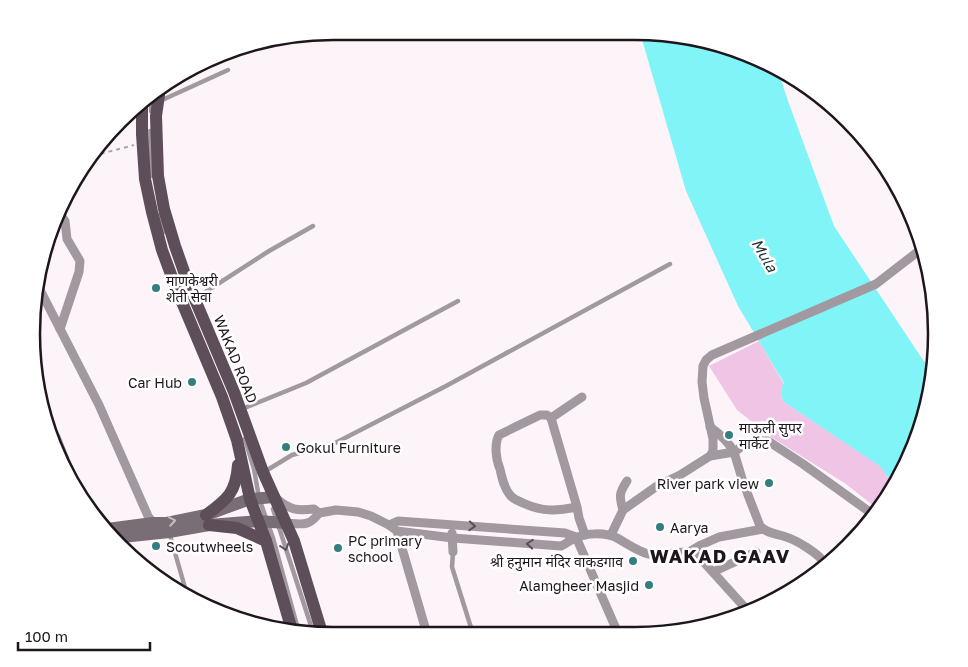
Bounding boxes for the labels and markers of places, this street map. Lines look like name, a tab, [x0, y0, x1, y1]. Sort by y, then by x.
place label: माणकेश्वरी शेती सेवा	[166, 272, 218, 305]
marker: माणकेश्वरी शेती सेवा	[150, 282, 162, 294]
place label: Car Hub	[128, 374, 182, 391]
marker: Car Hub	[186, 376, 198, 388]
place label: माऊली सुपर मार्केट	[739, 419, 802, 452]
marker: माऊली सुपर मार्केट	[723, 429, 735, 441]
place label: Gokul Furniture	[296, 439, 401, 456]
marker: Gokul Furniture	[280, 441, 292, 453]
place label: River park view	[657, 475, 759, 492]
marker: River park view	[763, 477, 775, 489]
place label: Aarya	[670, 519, 709, 536]
marker: Aarya	[654, 521, 666, 533]
place label: PC primary school	[348, 532, 422, 565]
place label: Scoutwheels	[166, 538, 253, 555]
marker: Scoutwheels	[150, 540, 162, 552]
marker: PC primary school	[332, 542, 344, 554]
place label: श्री हनुमान मंदिर वाकडगाव	[490, 553, 623, 572]
marker: श्री हनुमान मंदिर वाकडगाव	[627, 555, 639, 567]
place label: Alamgheer Masjid	[519, 577, 639, 594]
marker: Alamgheer Masjid	[643, 579, 655, 591]

